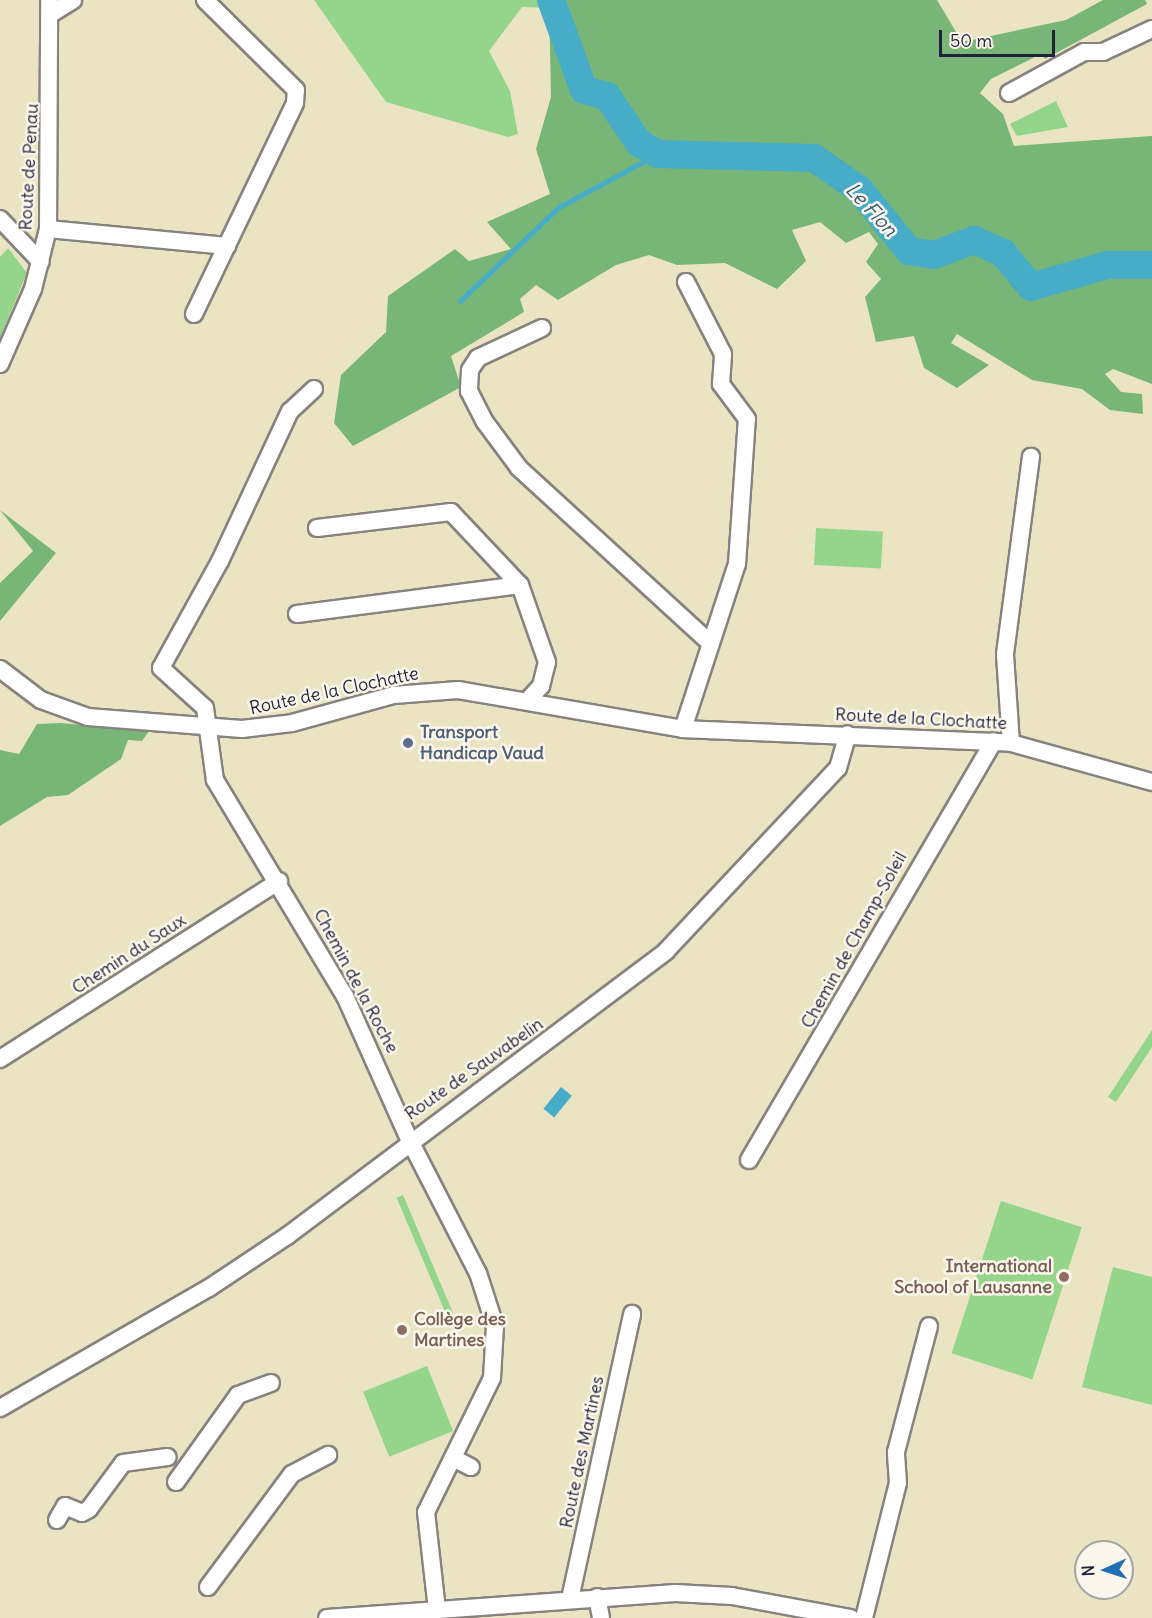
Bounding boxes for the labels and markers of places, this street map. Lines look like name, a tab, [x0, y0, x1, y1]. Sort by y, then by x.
place label: Transport Handicap Vaud	[420, 722, 544, 764]
marker: Transport Handicap Vaud	[401, 736, 415, 750]
place label: International School of Lausanne	[894, 1256, 1052, 1298]
marker: International School of Lausanne	[1057, 1270, 1071, 1284]
place label: Collège des Martines	[414, 1309, 506, 1352]
marker: Collège des Martines	[395, 1323, 409, 1337]

